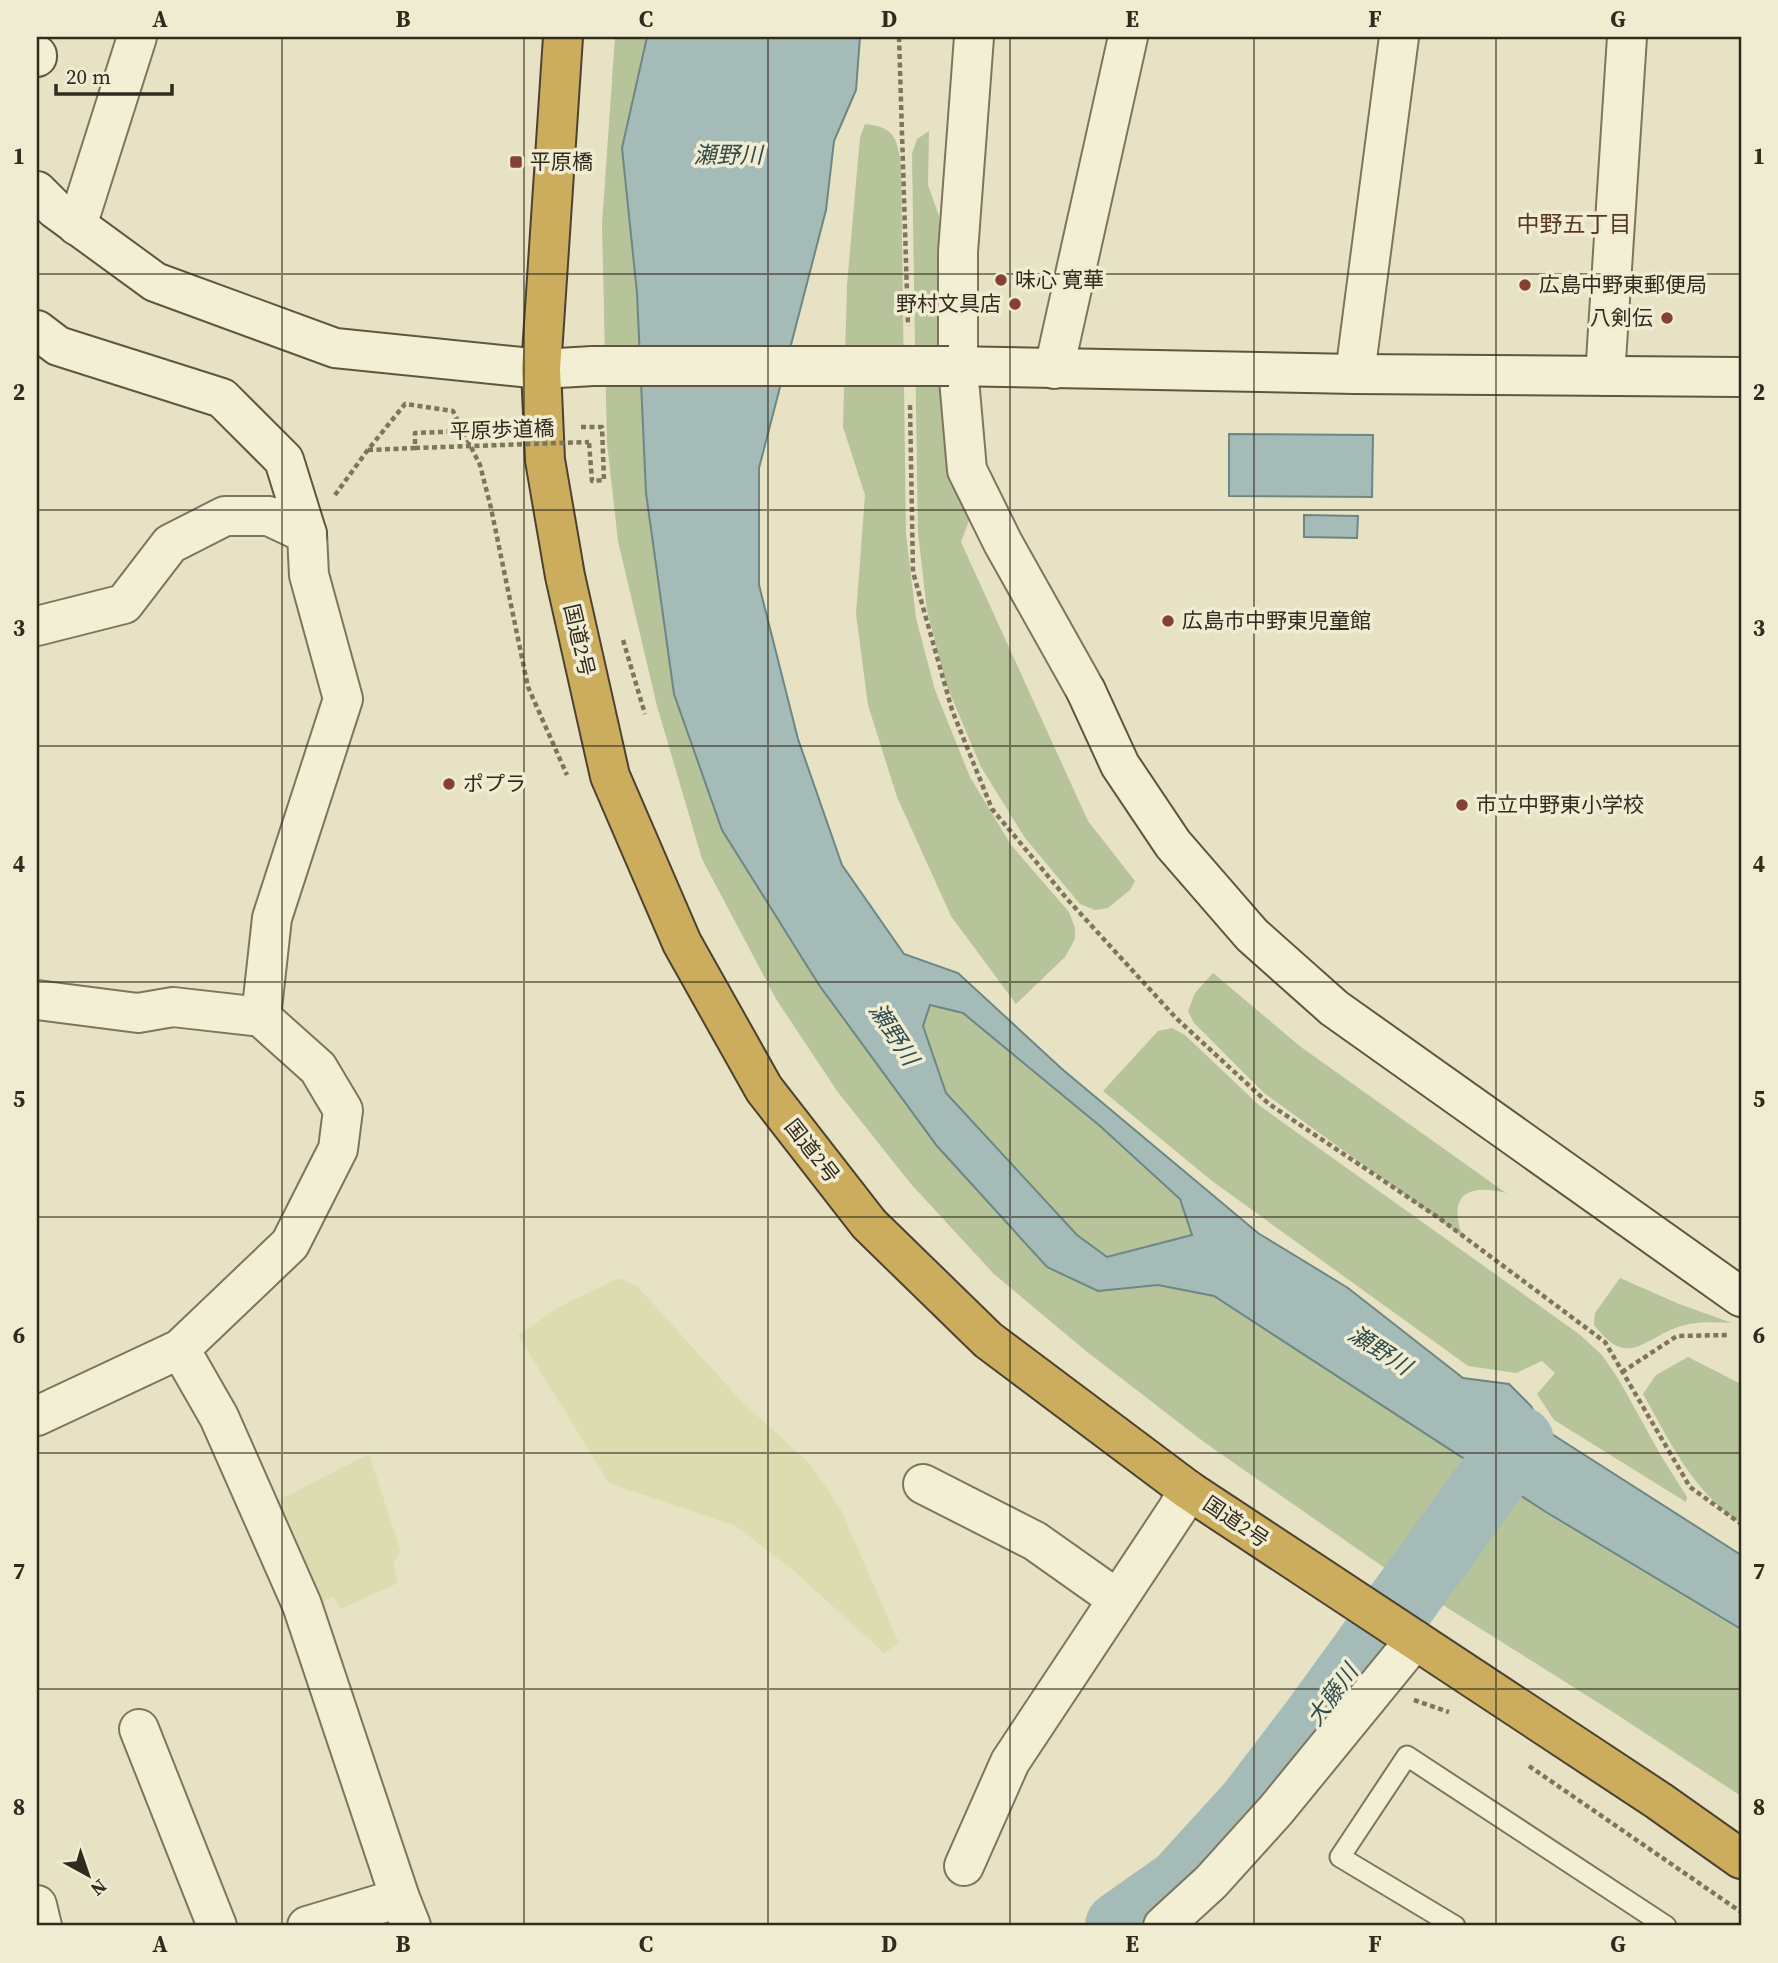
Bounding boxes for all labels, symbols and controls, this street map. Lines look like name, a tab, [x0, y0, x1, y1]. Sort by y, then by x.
text: A	[152, 3, 168, 35]
text: B	[396, 3, 411, 35]
text: C	[639, 3, 653, 35]
text: D	[881, 3, 897, 35]
text: E	[1125, 3, 1139, 35]
text: F	[1368, 3, 1382, 35]
text: G	[1610, 3, 1626, 35]
scale bar	[56, 52, 172, 96]
text: 20 m	[66, 62, 111, 91]
water label: 瀬野川	[694, 139, 766, 171]
text: 1	[13, 140, 25, 172]
text: 1	[1753, 140, 1765, 172]
place label: 平原橋	[530, 147, 593, 176]
marker: 平原橋	[508, 154, 524, 170]
district label: 中野五丁目	[1517, 208, 1632, 240]
place label: 味心 寛華	[1015, 265, 1104, 294]
place label: 広島中野東郵便局	[1539, 270, 1707, 299]
marker: 味心 寛華	[993, 272, 1009, 288]
marker: 広島中野東郵便局	[1517, 277, 1533, 293]
place label: 野村文具店	[896, 289, 1001, 318]
marker: 野村文具店	[1007, 296, 1023, 312]
place label: 八剣伝	[1590, 303, 1653, 332]
marker: 八剣伝	[1659, 310, 1675, 326]
text: 2	[13, 376, 25, 408]
text: 2	[1753, 376, 1765, 408]
street label: 平原歩道橋	[449, 413, 555, 446]
street label: 国道2号	[557, 601, 602, 679]
place label: 広島市中野東児童館	[1182, 606, 1371, 635]
text: 3	[13, 612, 25, 644]
text: 3	[1753, 612, 1765, 644]
marker: 広島市中野東児童館	[1160, 613, 1176, 629]
place label: ポプラ	[463, 769, 526, 798]
marker: ポプラ	[441, 776, 457, 792]
place label: 市立中野東小学校	[1476, 790, 1644, 819]
marker: 市立中野東小学校	[1454, 797, 1470, 813]
text: 4	[13, 848, 25, 880]
text: 4	[1753, 848, 1765, 880]
water label: 瀬野川	[862, 996, 928, 1074]
text: 5	[13, 1083, 25, 1115]
text: 5	[1753, 1083, 1765, 1115]
street label: 国道2号	[778, 1113, 846, 1189]
water label: 瀬野川	[1342, 1318, 1420, 1384]
text: 6	[13, 1319, 25, 1351]
text: 6	[1753, 1319, 1765, 1351]
street label: 国道2号	[1198, 1489, 1275, 1554]
text: 7	[13, 1555, 25, 1587]
text: 7	[1753, 1555, 1765, 1587]
water label: 大藤川	[1299, 1655, 1367, 1732]
text: 8	[13, 1791, 25, 1823]
text: 8	[1753, 1791, 1765, 1823]
north arrow	[52, 1840, 122, 1910]
text: N	[85, 1874, 113, 1903]
text: A	[152, 1928, 168, 1960]
text: B	[396, 1928, 411, 1960]
text: C	[639, 1928, 653, 1960]
text: D	[881, 1928, 897, 1960]
text: E	[1125, 1928, 1139, 1960]
text: F	[1368, 1928, 1382, 1960]
text: G	[1610, 1928, 1626, 1960]

